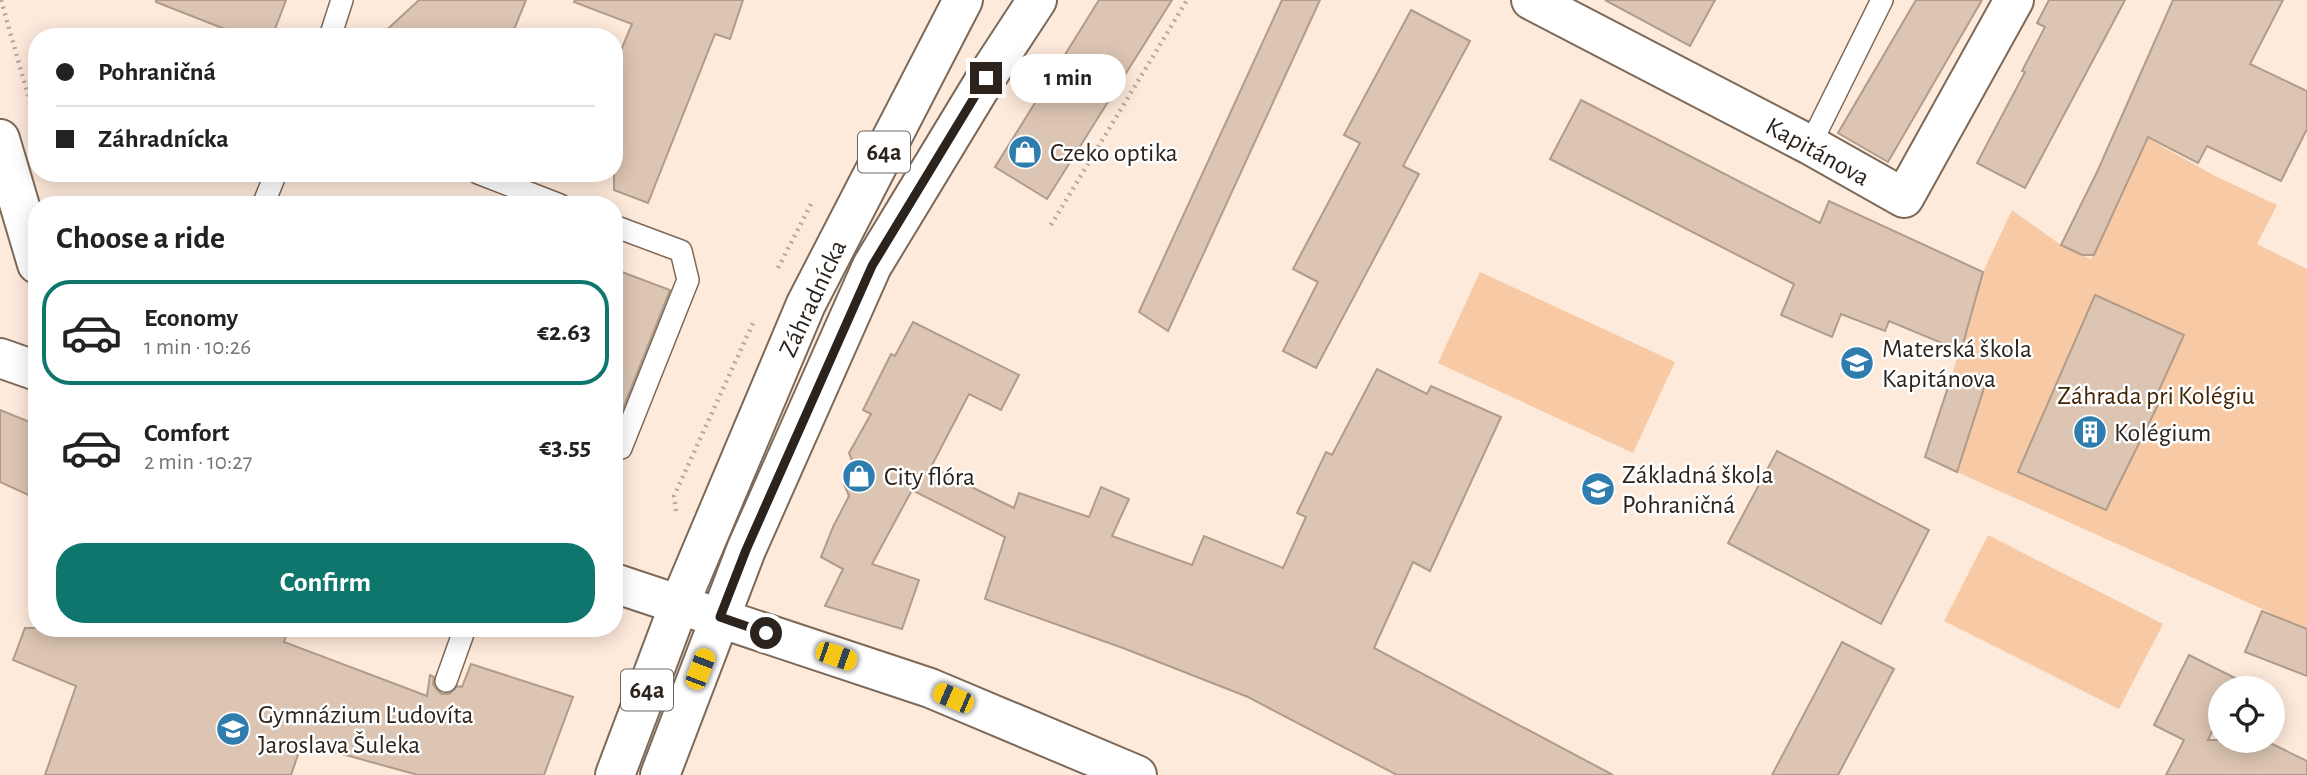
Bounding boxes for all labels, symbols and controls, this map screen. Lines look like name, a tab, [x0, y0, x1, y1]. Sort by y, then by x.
callout: 1 min	[1010, 54, 1126, 102]
text: Pohraničná	[98, 59, 216, 85]
route end	[970, 62, 1002, 94]
text: 1 min	[1044, 67, 1092, 90]
street label: Kapitánova	[1761, 113, 1874, 191]
text: Záhradnícka	[98, 126, 229, 152]
road number: 64a	[858, 132, 910, 172]
shop icon: Czeko optika	[1006, 133, 1044, 171]
place label: Czeko optika	[1050, 140, 1178, 166]
text: Choose a ride	[56, 222, 225, 254]
street label: Záhradnícka	[775, 236, 851, 361]
icon: car	[60, 301, 123, 364]
text: Economy	[144, 305, 238, 331]
text: €2.63	[537, 319, 591, 345]
text: 1 min · 10:26	[144, 336, 251, 359]
place label: Materská škola Kapitánova	[1882, 336, 2032, 392]
school or university icon: Materská škola Kapitánova	[1838, 344, 1876, 382]
park label: Záhrada pri Kolégiu	[2057, 383, 2255, 409]
building icon: Kolégium	[2071, 413, 2109, 451]
icon: car	[60, 416, 123, 479]
text: Comfort	[144, 420, 229, 446]
place label: Kolégium	[2114, 420, 2211, 446]
text: €3.55	[539, 434, 591, 460]
text: 2 min · 10:27	[144, 451, 252, 474]
shop icon: City flóra	[840, 457, 878, 495]
place label: Základná škola Pohraničná	[1622, 462, 1773, 518]
place label: City flóra	[884, 464, 975, 490]
school or university icon: Základná škola Pohraničná	[1579, 470, 1617, 508]
button: Confirm	[56, 543, 595, 623]
route start	[750, 617, 782, 649]
car	[813, 639, 860, 673]
car	[683, 646, 718, 692]
road number: 64a	[621, 670, 673, 710]
map controls	[2208, 676, 2285, 753]
button: locate	[2208, 676, 2285, 753]
car	[930, 680, 977, 716]
place label: Gymnázium Ľudovíta Jaroslava Šuleka	[258, 702, 474, 758]
school or university icon: Gymnázium Ľudovíta Jaroslava Šuleka	[214, 710, 252, 748]

